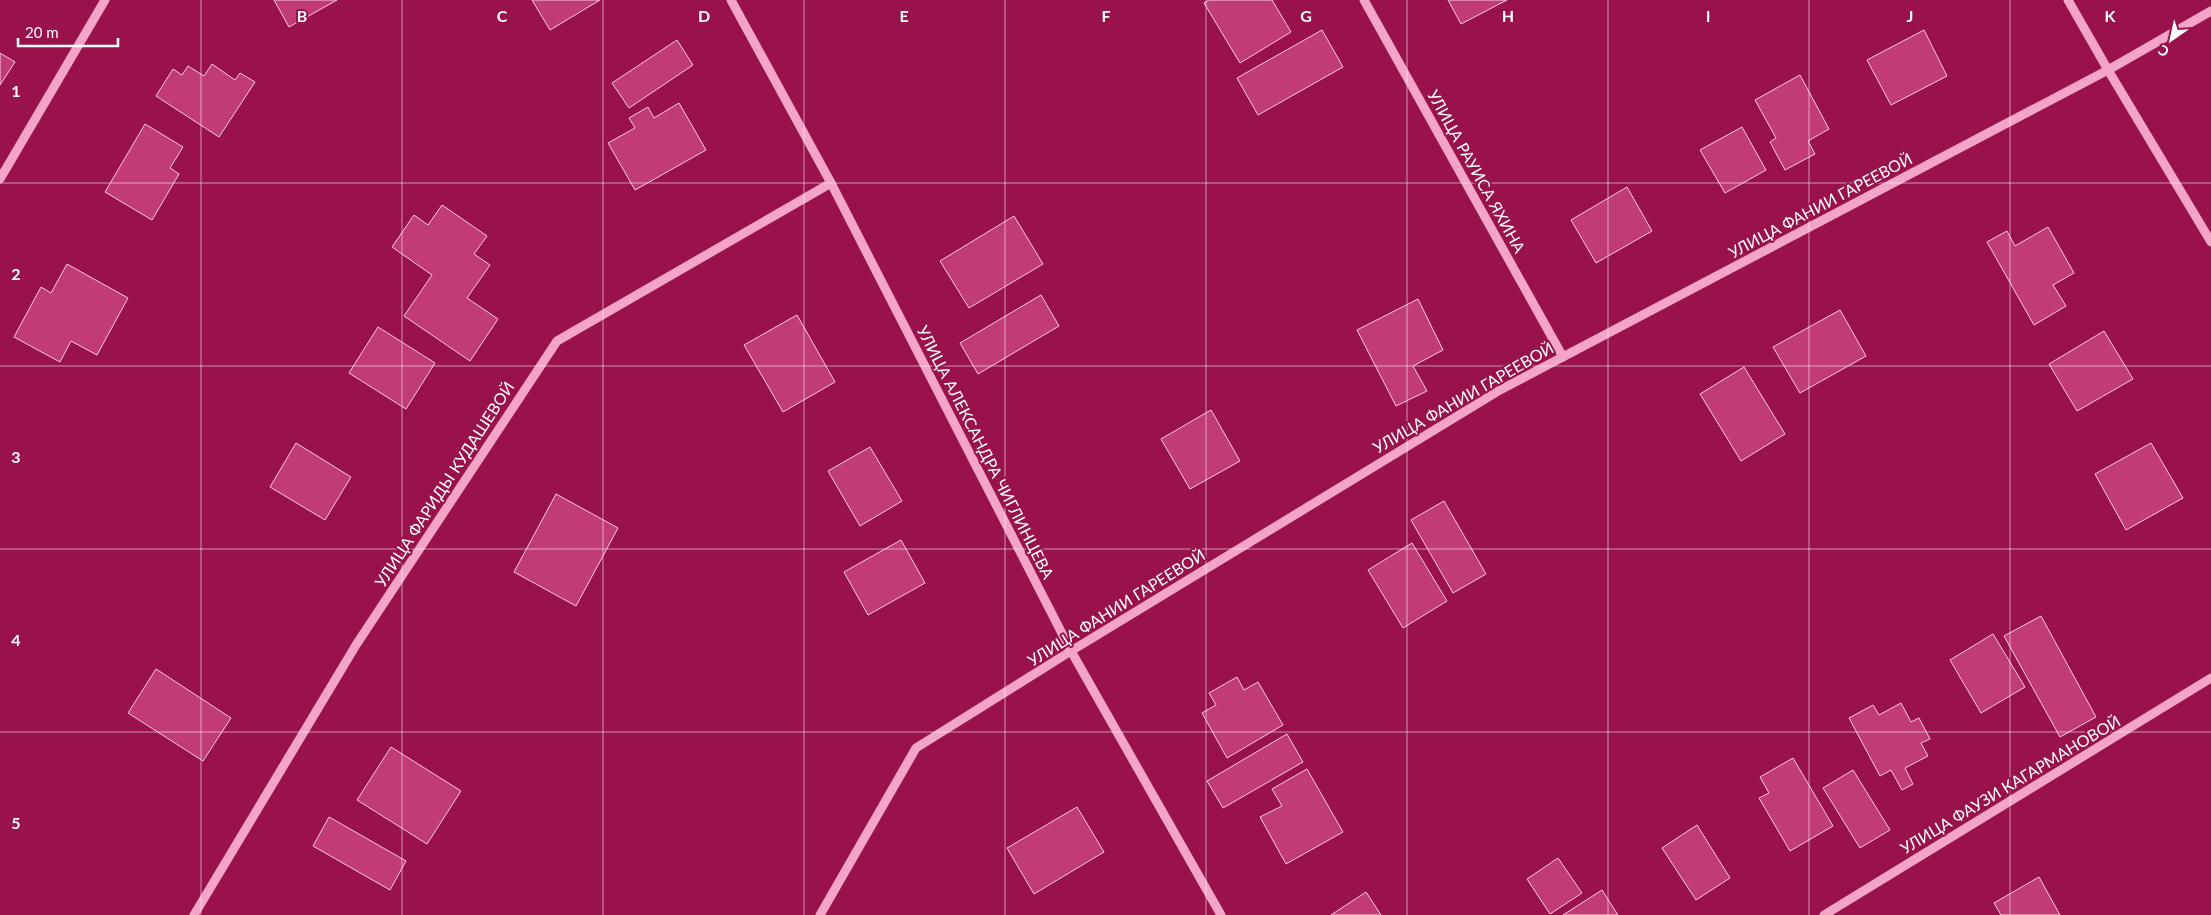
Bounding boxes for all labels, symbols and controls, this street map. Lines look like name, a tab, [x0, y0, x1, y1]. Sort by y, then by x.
text: B	[297, 6, 307, 25]
text: C	[497, 6, 508, 25]
text: D	[698, 6, 710, 25]
text: E	[899, 6, 909, 25]
text: F	[1101, 6, 1111, 25]
text: G	[1300, 6, 1312, 25]
text: H	[1502, 6, 1514, 25]
text: I	[1706, 6, 1710, 25]
text: J	[1907, 6, 1913, 25]
text: K	[2105, 6, 2117, 25]
scale bar	[18, 15, 118, 47]
north arrow	[2146, 15, 2196, 65]
text: 20 m	[25, 23, 59, 41]
text: С	[2154, 41, 2172, 61]
text: 1	[11, 81, 21, 100]
street label: УЛИЦА РАУИСА ЯХИНА	[1424, 86, 1530, 256]
street label: УЛИЦА ФАНИИ ГАРЕЕВОЙ	[1725, 148, 1915, 262]
text: 2	[11, 264, 21, 283]
street label: УЛИЦА АЛЕКСАНДРА ЧИГЛИНЦЕВА	[914, 322, 1058, 582]
street label: УЛИЦА ФАНИИ ГАРЕЕВОЙ	[1369, 337, 1557, 457]
street label: УЛИЦА ФАРИДЫ КУДАШЕВОЙ	[370, 378, 518, 590]
text: 3	[11, 447, 21, 466]
street label: УЛИЦА ФАНИИ ГАРЕЕВОЙ	[1024, 545, 1208, 669]
text: 4	[11, 630, 21, 649]
street label: УЛИЦА ФАУЗИ КАГАРМАНОВОЙ	[1897, 711, 2123, 857]
text: 5	[11, 813, 21, 832]

